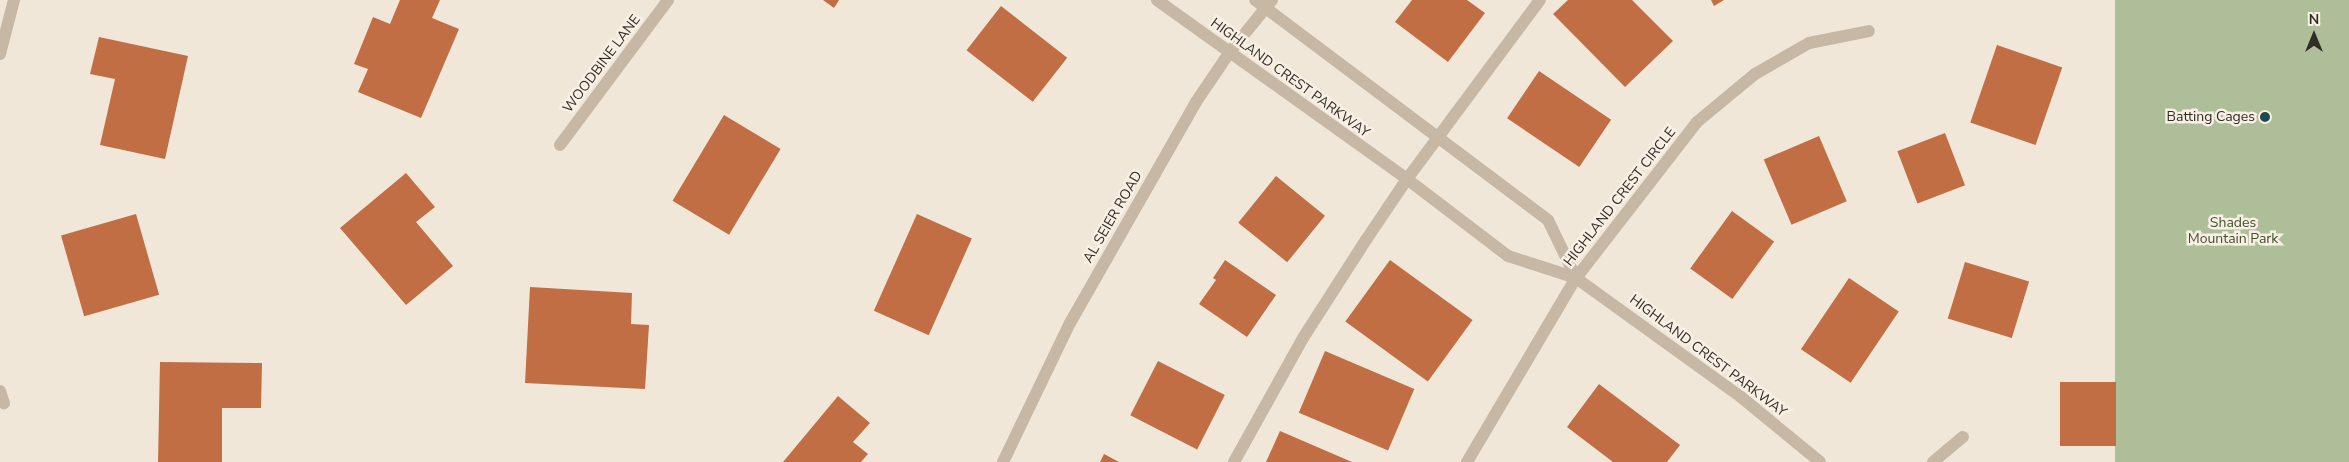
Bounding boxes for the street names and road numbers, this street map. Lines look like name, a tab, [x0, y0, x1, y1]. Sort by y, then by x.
street label: WOODBINE LANE	[560, 12, 644, 116]
street label: HIGHLAND CREST PARKWAY	[1207, 15, 1373, 141]
street label: HIGHLAND CREST CIRCLE	[1561, 124, 1679, 270]
street label: AL SEIER ROAD	[1080, 168, 1146, 266]
street label: HIGHLAND CREST PARKWAY	[1626, 291, 1790, 421]

